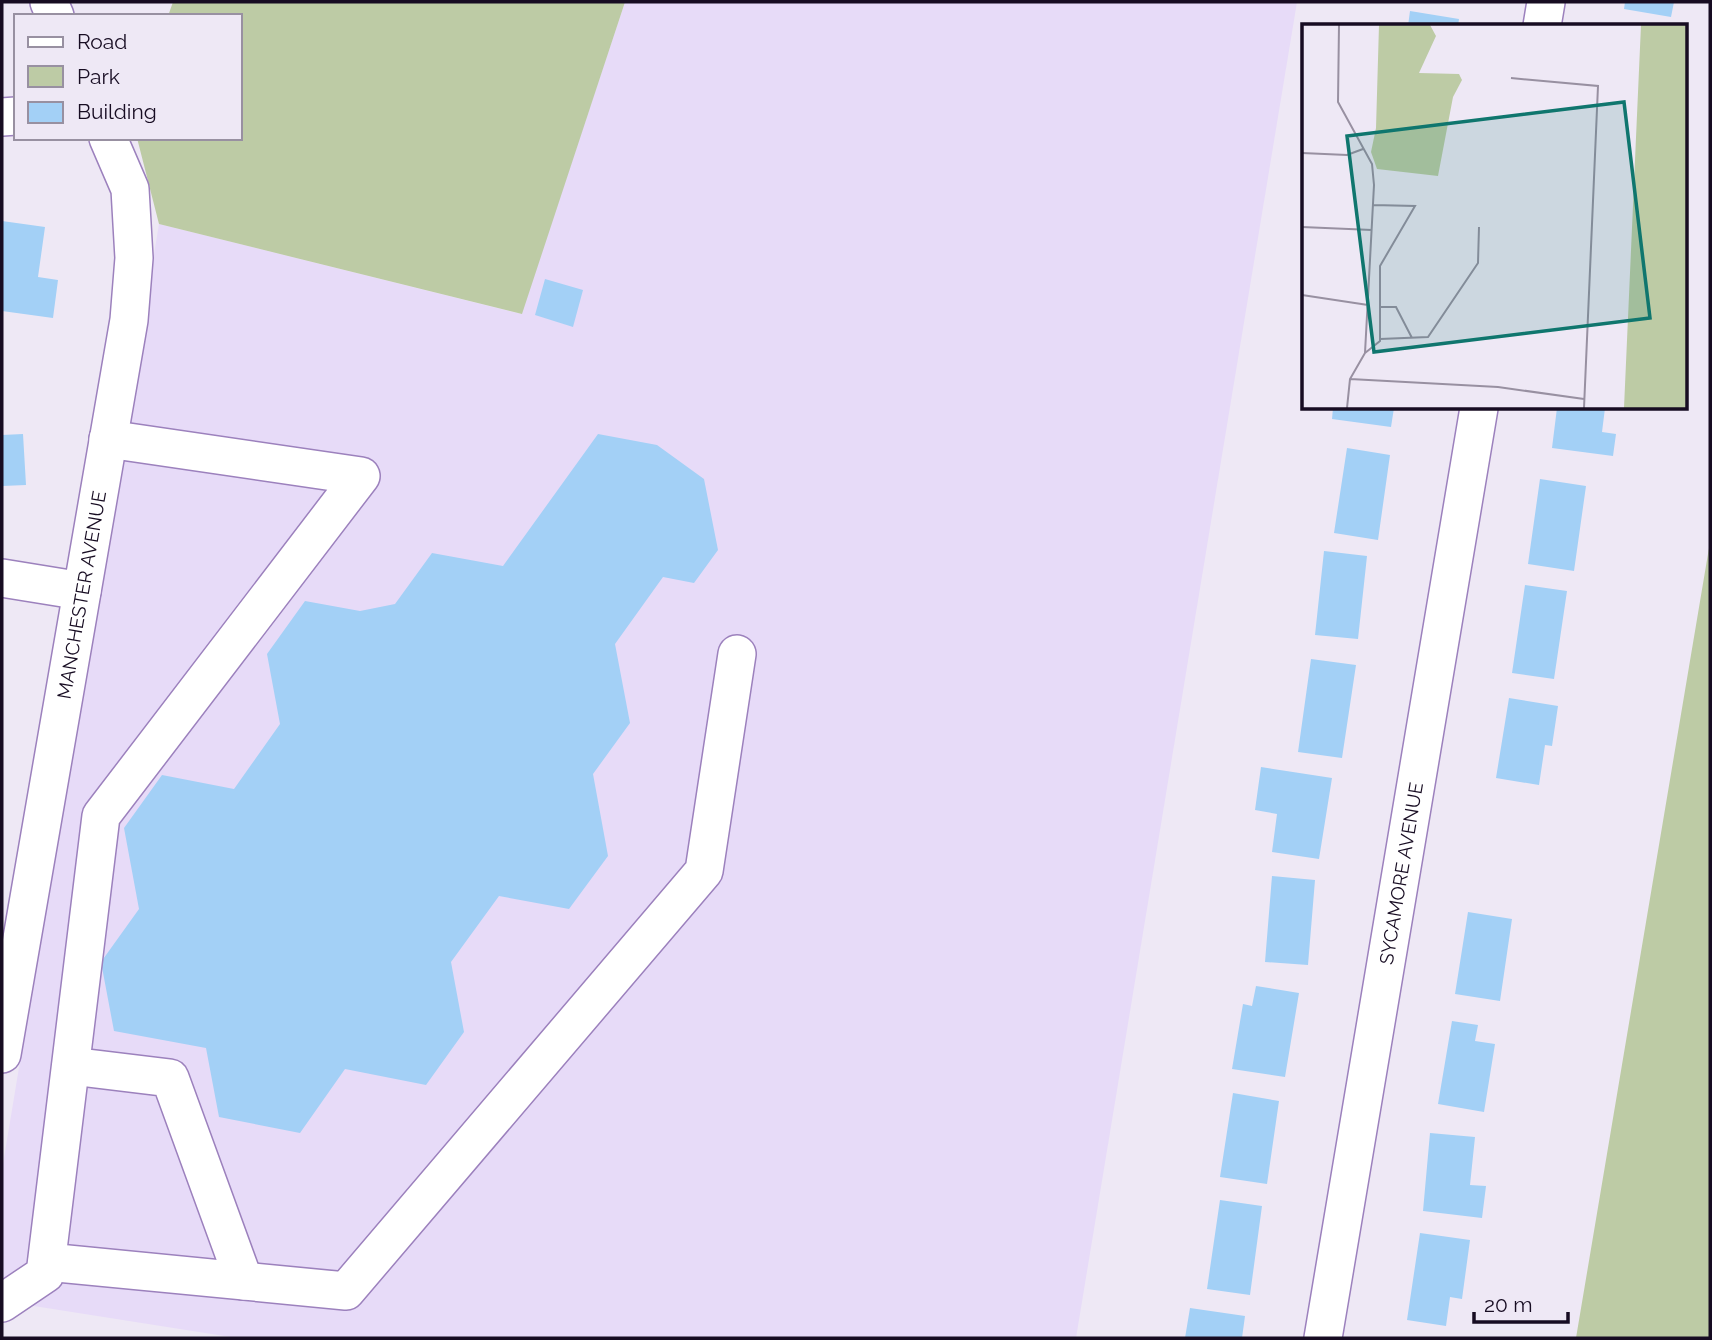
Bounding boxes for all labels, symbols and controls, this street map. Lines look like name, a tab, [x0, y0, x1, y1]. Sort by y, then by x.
legend	[14, 14, 242, 140]
inset map	[1302, 24, 1688, 410]
text: Road	[77, 29, 127, 54]
text: Park	[77, 64, 120, 89]
text: Building	[77, 99, 157, 124]
street label: MANCHESTER AVENUE	[53, 489, 110, 701]
street label: SYCAMORE AVENUE	[1375, 781, 1427, 966]
scale bar	[1474, 1280, 1568, 1324]
text: 20 m	[1484, 1292, 1532, 1317]

